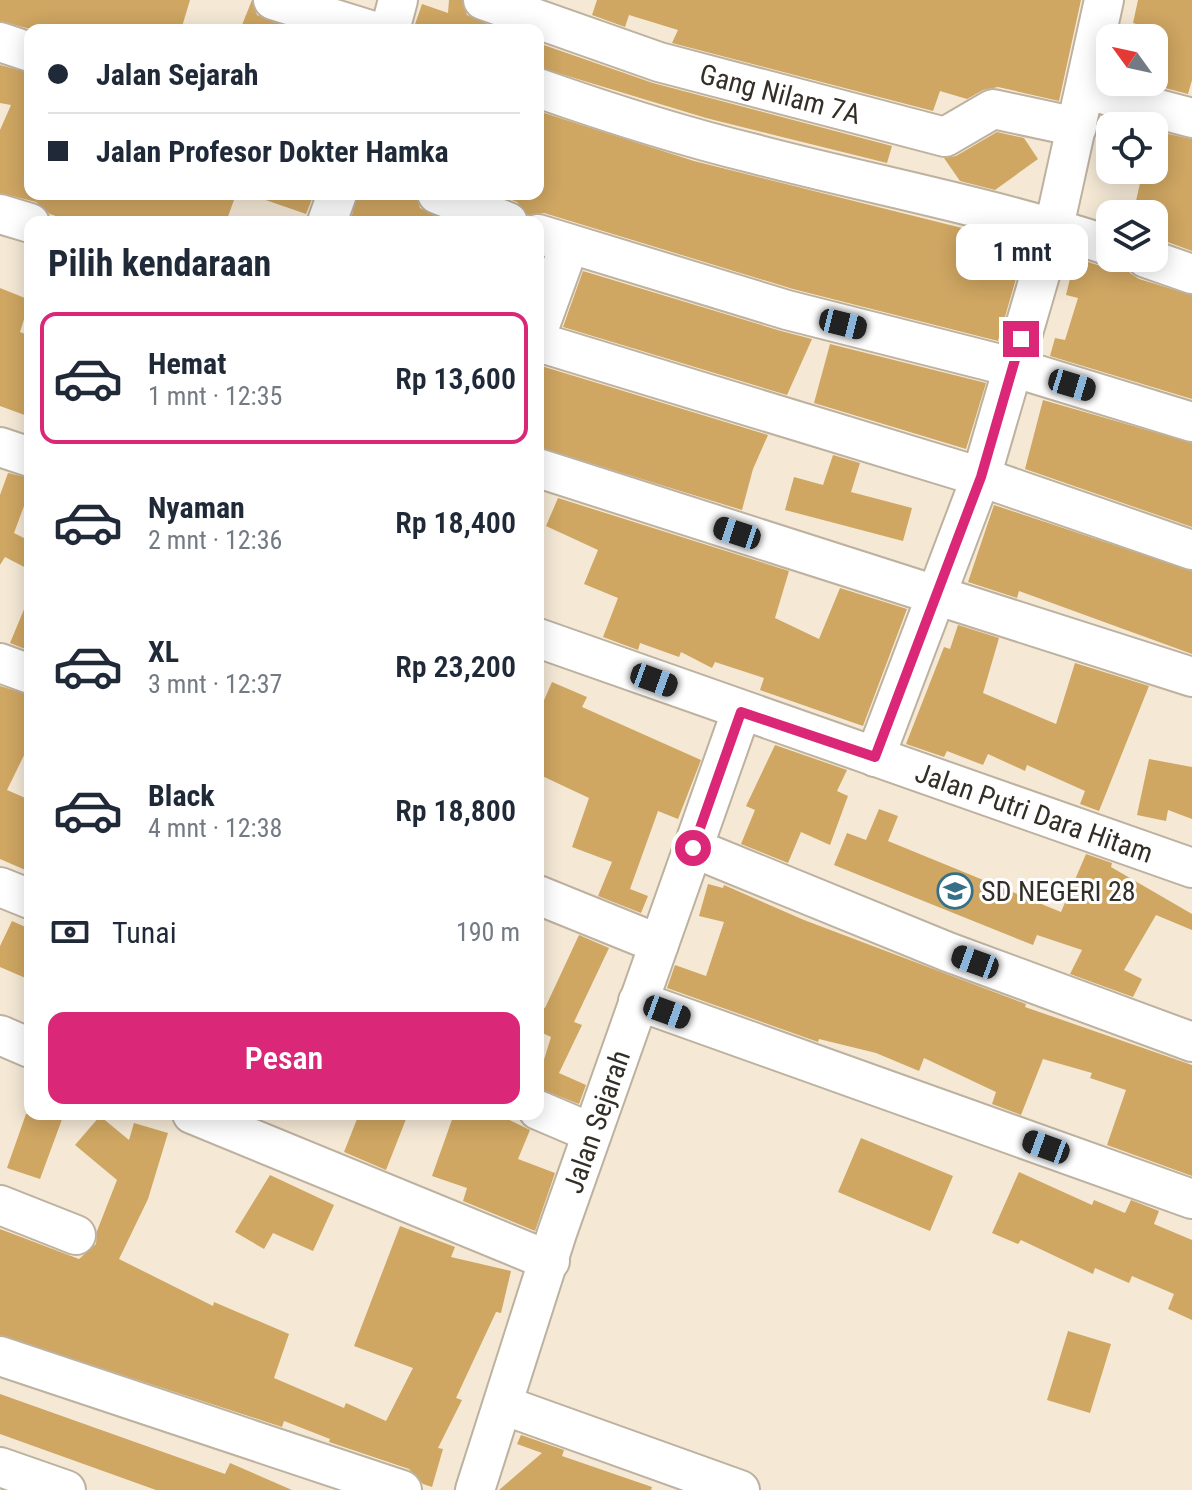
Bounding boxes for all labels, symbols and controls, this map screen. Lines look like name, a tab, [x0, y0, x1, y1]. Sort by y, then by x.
north arrow	[1096, 24, 1168, 96]
map controls	[1096, 24, 1168, 272]
text: Jalan Sejarah	[96, 57, 259, 92]
street label: Gang Nilam 7A	[696, 57, 864, 131]
button: locate	[1096, 112, 1168, 184]
text: Jalan Profesor Dokter Hamka	[96, 134, 449, 169]
button: layers	[1096, 200, 1168, 272]
callout: 1 mnt	[955, 223, 1087, 279]
text: 1 mnt	[992, 237, 1052, 267]
text: Pilih kendaraan	[48, 243, 271, 285]
car	[817, 307, 869, 341]
route end	[1003, 321, 1039, 357]
icon: car	[52, 342, 124, 414]
text: Hemat	[148, 346, 226, 381]
text: Rp 13,600	[395, 361, 516, 396]
car	[1046, 367, 1098, 403]
text: 1 mnt · 12:35	[148, 381, 282, 411]
icon: car	[52, 486, 124, 558]
text: Nyaman	[148, 490, 245, 525]
text: Rp 18,400	[395, 505, 516, 540]
car	[710, 514, 764, 552]
text: 2 mnt · 12:36	[148, 525, 282, 555]
icon: car	[52, 630, 124, 702]
text: XL	[148, 634, 179, 669]
text: Rp 23,200	[395, 649, 516, 684]
car	[627, 661, 681, 699]
text: 3 mnt · 12:37	[148, 669, 282, 699]
street label: Jalan Putri Dara Hitam	[911, 756, 1157, 869]
icon: car	[52, 774, 124, 846]
text: Black	[148, 778, 215, 813]
text: Rp 18,800	[395, 793, 516, 828]
text: 4 mnt · 12:38	[148, 813, 282, 843]
route start	[675, 830, 711, 866]
school or university icon: SD NEGERI 28	[936, 872, 974, 910]
place label: SD NEGERI 28	[981, 875, 1136, 908]
icon: cash	[48, 910, 92, 954]
text: Tunai	[112, 915, 177, 950]
text: 190 m	[456, 917, 520, 947]
car	[948, 943, 1002, 981]
car	[640, 993, 694, 1031]
button: Pesan	[48, 1012, 520, 1104]
street label: Jalan Sejarah	[556, 1046, 637, 1197]
car	[1019, 1128, 1073, 1166]

